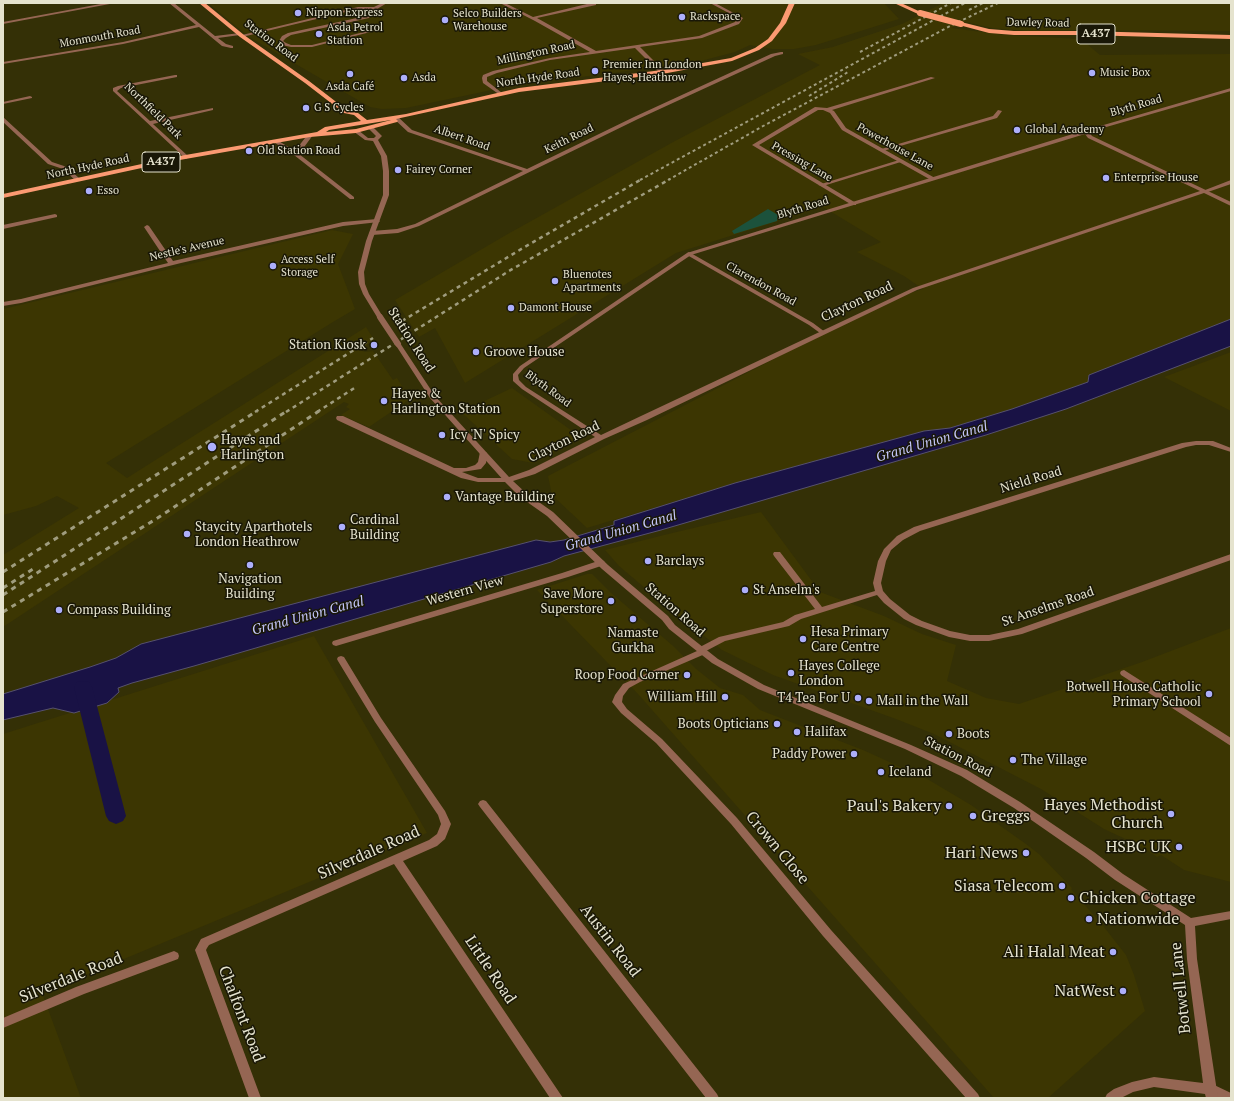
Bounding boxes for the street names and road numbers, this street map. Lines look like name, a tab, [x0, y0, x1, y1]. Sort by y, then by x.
street label: Dawley Road	[1007, 16, 1069, 30]
street label: Station Road	[242, 17, 300, 65]
street label: Monmouth Road	[59, 23, 141, 51]
road number: A437	[1077, 24, 1115, 44]
street label: Millington Road	[496, 38, 576, 68]
street label: North Hyde Road	[495, 66, 581, 90]
street label: Northfield Park	[121, 80, 185, 142]
street label: Blyth Road	[1109, 92, 1163, 120]
street label: Keith Road	[542, 121, 596, 157]
street label: Powerhouse Lane	[855, 121, 935, 173]
street label: Albert Road	[432, 122, 492, 154]
street label: Pressing Lane	[769, 139, 835, 185]
street label: North Hyde Road	[46, 152, 130, 182]
road number: A437	[142, 152, 180, 172]
street label: Blyth Road	[776, 194, 830, 222]
street label: Nestle's Avenue	[148, 234, 226, 264]
street label: Clarendon Road	[724, 259, 798, 309]
street label: Clayton Road	[819, 279, 895, 325]
street label: Station Road	[384, 305, 438, 375]
street label: Blyth Road	[523, 368, 573, 410]
street label: Clayton Road	[526, 418, 602, 466]
street label: Nield Road	[998, 463, 1064, 497]
street label: Western View	[425, 573, 505, 609]
street label: Station Road	[642, 580, 708, 640]
street label: St Anselms Road	[1000, 584, 1096, 630]
street label: Station Road	[921, 733, 995, 781]
street label: Crown Close	[741, 808, 813, 888]
street label: Silverdale Road	[315, 822, 423, 884]
street label: Austin Road	[576, 901, 644, 981]
street label: Little Road	[460, 932, 520, 1008]
street label: Botwell Lane	[1167, 941, 1195, 1035]
street label: Silverdale Road	[17, 949, 125, 1007]
street label: Chalfont Road	[214, 963, 268, 1065]

